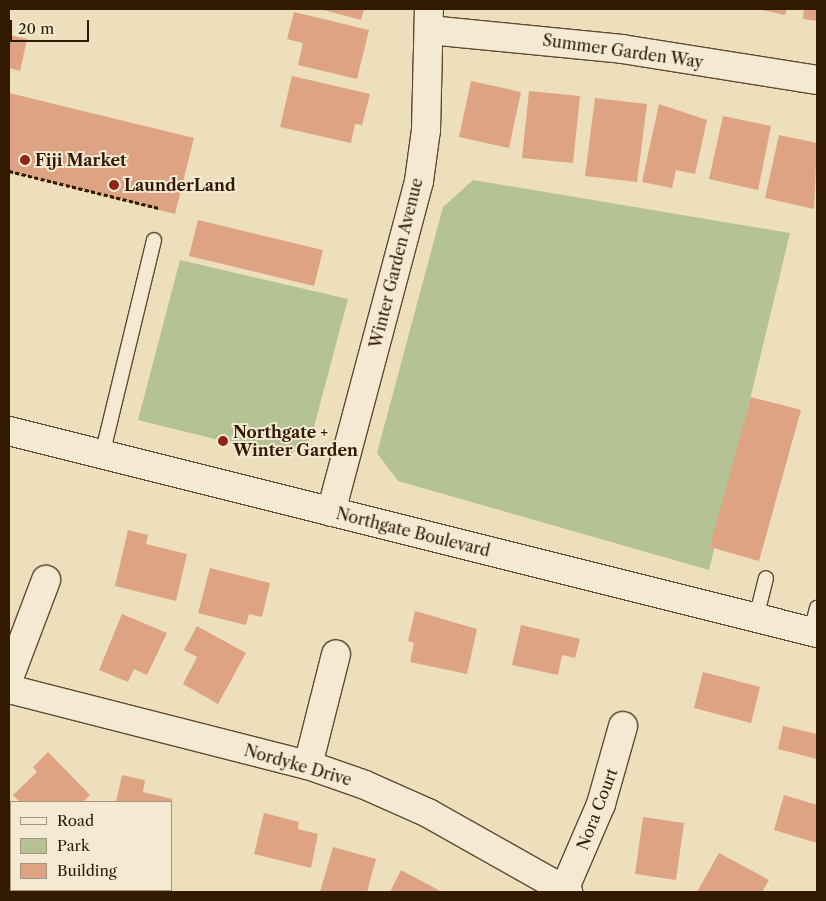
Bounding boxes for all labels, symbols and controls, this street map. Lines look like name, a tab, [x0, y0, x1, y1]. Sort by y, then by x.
scale bar	[12, 10, 91, 42]
text: 20 m	[18, 19, 54, 38]
street label: Summer Garden Way	[541, 30, 705, 72]
place label: Fiji Market	[35, 150, 127, 170]
marker: Fiji Market	[19, 154, 31, 166]
place label: LaunderLand	[124, 175, 236, 195]
street label: Winter Garden Avenue	[365, 175, 427, 351]
marker: LaunderLand	[108, 179, 120, 191]
place label: Northgate + Winter Garden	[233, 422, 358, 460]
marker: Northgate + Winter Garden	[217, 435, 229, 447]
street label: Northgate Boulevard	[334, 504, 492, 560]
street label: Nordyke Drive	[242, 740, 354, 790]
street label: Nora Court	[573, 765, 621, 853]
legend	[10, 801, 172, 891]
text: Road	[57, 811, 94, 830]
text: Park	[57, 836, 90, 855]
text: Building	[57, 861, 117, 880]

